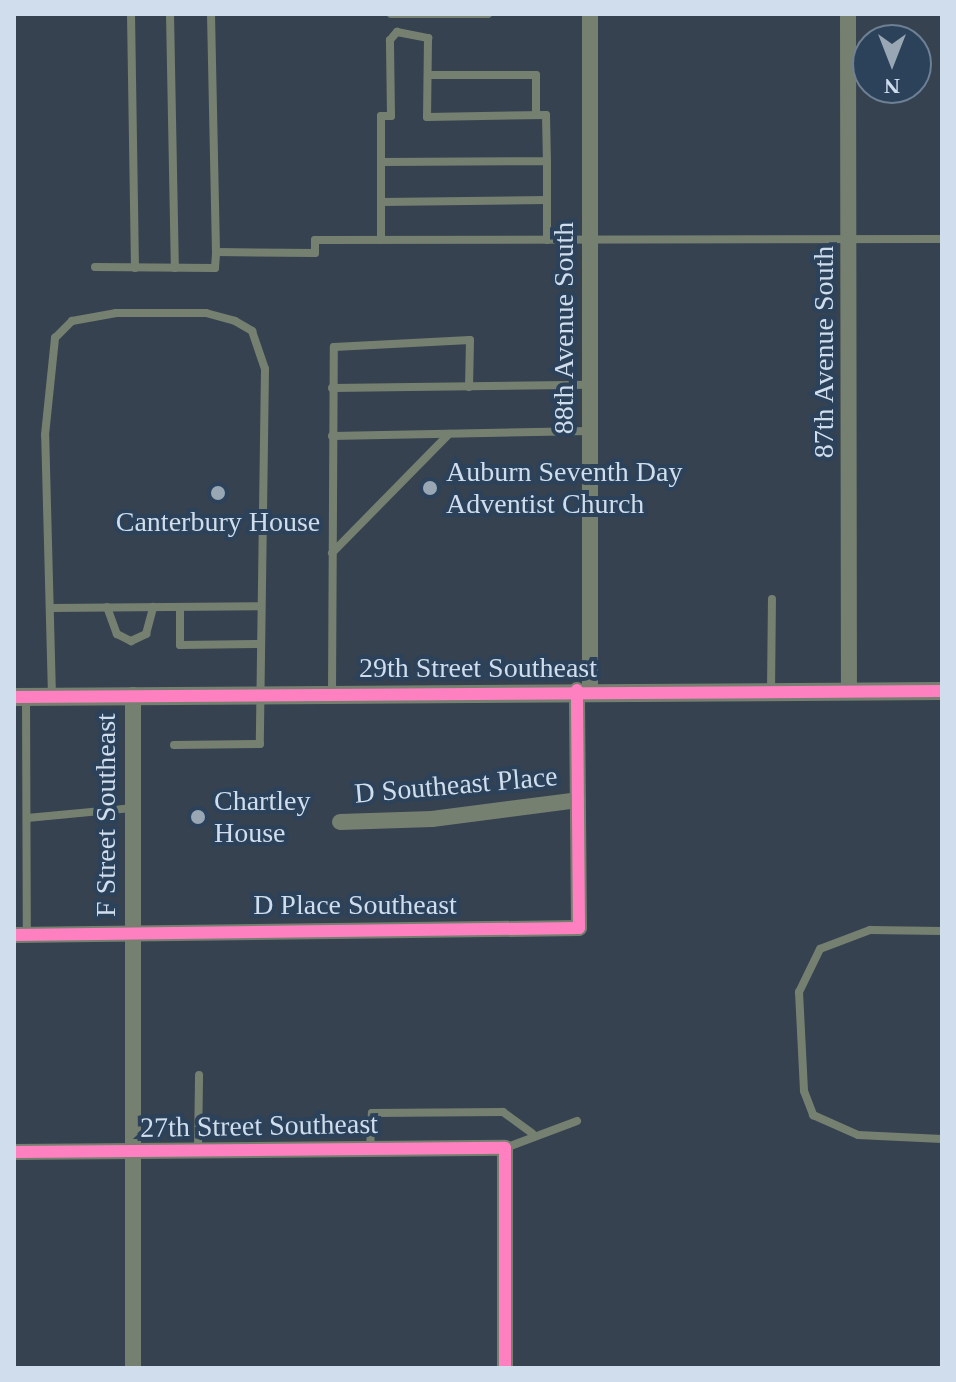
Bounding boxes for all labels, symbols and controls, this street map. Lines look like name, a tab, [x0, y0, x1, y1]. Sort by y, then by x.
north arrow	[852, 24, 932, 104]
text: N	[884, 74, 900, 99]
street label: 88th Avenue South	[547, 221, 581, 435]
street label: 87th Avenue South	[807, 245, 841, 459]
place label: Auburn Seventh Day Adventist Church	[446, 455, 682, 521]
marker: Auburn Seventh Day Adventist Church	[421, 479, 439, 497]
marker: Canterbury House	[209, 484, 227, 502]
place label: Canterbury House	[116, 505, 320, 539]
street label: 29th Street Southeast	[359, 651, 597, 685]
street label: F Street Southeast	[89, 713, 123, 917]
street label: D Southeast Place	[353, 759, 559, 811]
place label: Chartley House	[214, 784, 310, 850]
marker: Chartley House	[189, 808, 207, 826]
street label: D Place Southeast	[253, 888, 457, 922]
street label: 27th Street Southeast	[140, 1107, 378, 1145]

